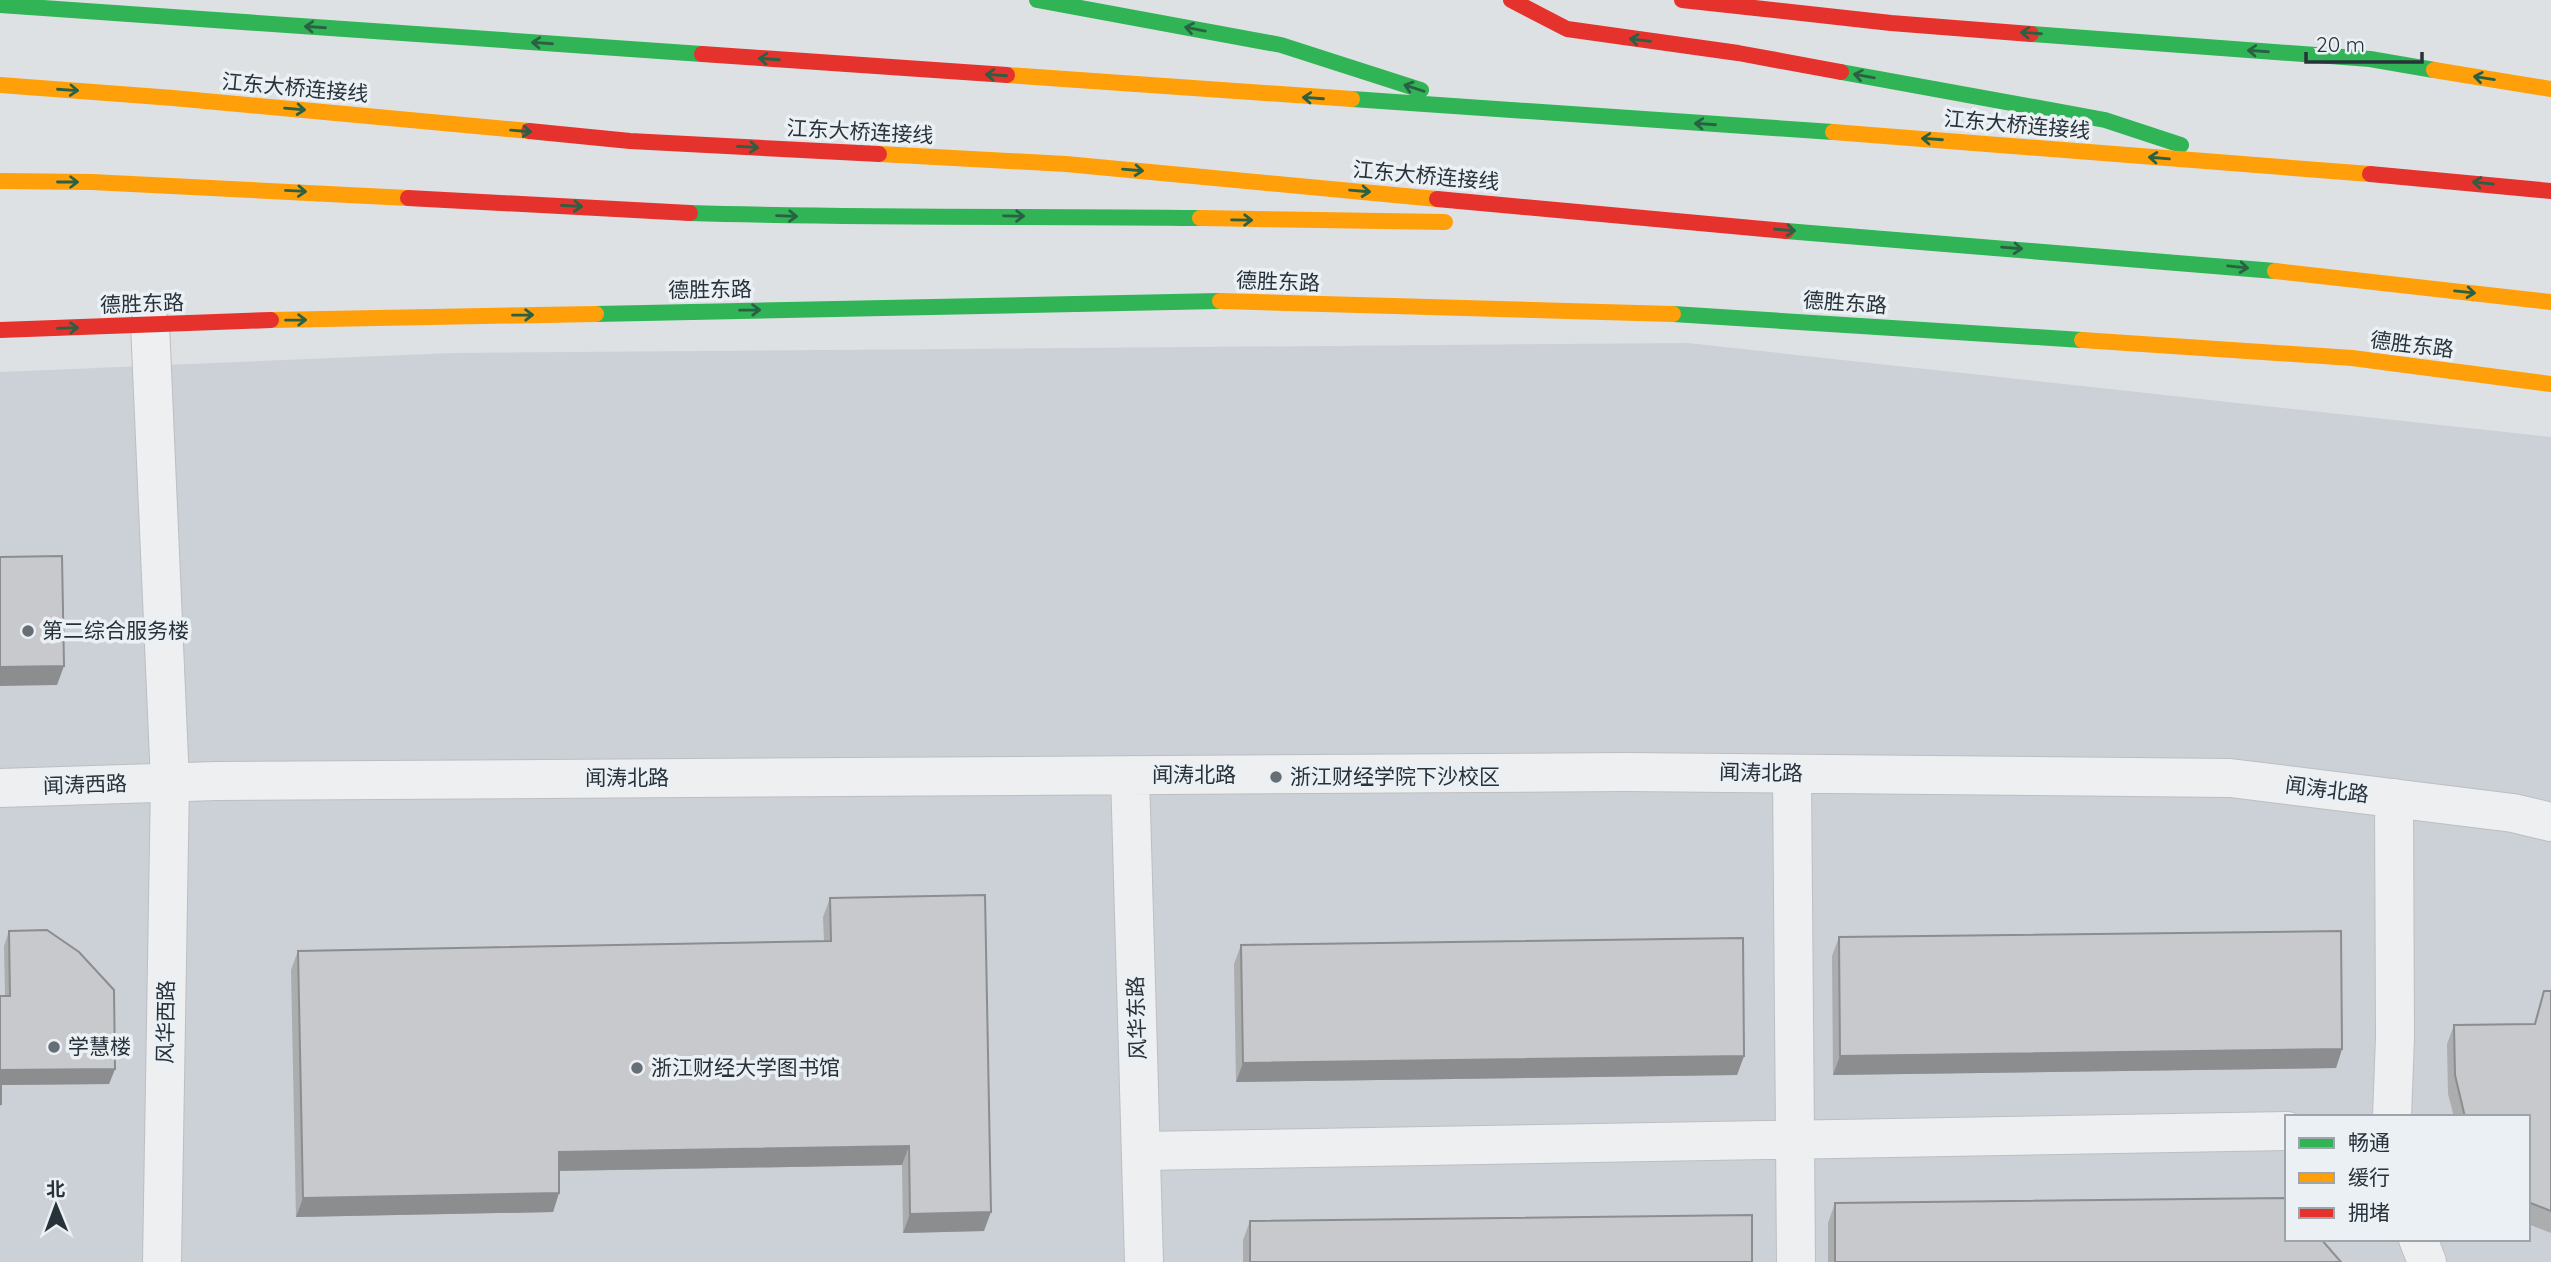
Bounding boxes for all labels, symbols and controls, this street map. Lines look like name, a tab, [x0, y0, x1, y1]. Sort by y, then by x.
one-way arrow	[304, 21, 327, 34]
scale bar	[2306, 21, 2422, 65]
one-way arrow	[1184, 22, 1207, 35]
one-way arrow	[2020, 27, 2043, 40]
text: 20 m	[2316, 31, 2365, 57]
one-way arrow	[1629, 33, 1652, 46]
one-way arrow	[531, 36, 554, 49]
one-way arrow	[2247, 44, 2270, 57]
one-way arrow	[758, 52, 781, 65]
street label: 江东大桥连接线	[221, 68, 369, 106]
one-way arrow	[985, 68, 1008, 81]
one-way arrow	[1853, 69, 1876, 82]
one-way arrow	[2473, 71, 2496, 84]
one-way arrow	[1404, 81, 1426, 94]
one-way arrow	[56, 84, 79, 97]
one-way arrow	[1302, 91, 1325, 104]
one-way arrow	[283, 103, 306, 116]
street label: 江东大桥连接线	[1943, 105, 2091, 143]
street label: 江东大桥连接线	[786, 114, 934, 148]
one-way arrow	[1694, 117, 1717, 130]
one-way arrow	[509, 125, 532, 138]
one-way arrow	[1921, 132, 1944, 145]
one-way arrow	[736, 141, 759, 154]
one-way arrow	[2148, 151, 2170, 164]
street label: 江东大桥连接线	[1352, 156, 1500, 194]
one-way arrow	[1122, 164, 1144, 177]
one-way arrow	[56, 175, 79, 189]
one-way arrow	[2472, 177, 2495, 190]
one-way arrow	[284, 185, 306, 198]
one-way arrow	[1348, 185, 1371, 198]
one-way arrow	[560, 200, 582, 213]
one-way arrow	[775, 209, 798, 222]
one-way arrow	[1003, 209, 1026, 223]
one-way arrow	[1230, 213, 1253, 227]
one-way arrow	[1773, 224, 1796, 237]
one-way arrow	[2000, 242, 2023, 255]
one-way arrow	[2227, 261, 2249, 274]
street label: 德胜东路	[1236, 267, 1320, 295]
street label: 德胜东路	[668, 275, 752, 303]
street label: 德胜东路	[1802, 286, 1888, 318]
one-way arrow	[2453, 286, 2475, 299]
street label: 德胜东路	[100, 289, 184, 317]
one-way arrow	[739, 304, 762, 317]
one-way arrow	[511, 308, 534, 322]
one-way arrow	[284, 313, 307, 327]
one-way arrow	[56, 321, 79, 334]
street label: 德胜东路	[2369, 326, 2455, 362]
place label: 第二综合服务楼	[42, 617, 189, 643]
marker: 第二综合服务楼	[20, 623, 36, 639]
street label: 闻涛北路	[1719, 758, 1803, 786]
street label: 闻涛北路	[1152, 761, 1236, 787]
place label: 浙江财经学院下沙校区	[1290, 763, 1500, 789]
street label: 闻涛北路	[585, 764, 669, 790]
marker: 浙江财经学院下沙校区	[1268, 769, 1284, 785]
street label: 闻涛西路	[43, 770, 127, 798]
street label: 闻涛北路	[2284, 771, 2370, 807]
street label: 风华东路	[1122, 976, 1150, 1060]
street label: 风华西路	[151, 980, 179, 1064]
place label: 学慧楼	[68, 1033, 131, 1059]
marker: 学慧楼	[46, 1039, 62, 1055]
place label: 浙江财经大学图书馆	[651, 1054, 840, 1080]
marker: 浙江财经大学图书馆	[629, 1060, 645, 1076]
legend	[2285, 1115, 2530, 1241]
text: 畅通	[2348, 1129, 2390, 1155]
text: 缓行	[2348, 1164, 2390, 1190]
north arrow	[21, 1171, 91, 1241]
text: 北	[46, 1177, 65, 1201]
text: 拥堵	[2348, 1199, 2390, 1225]

